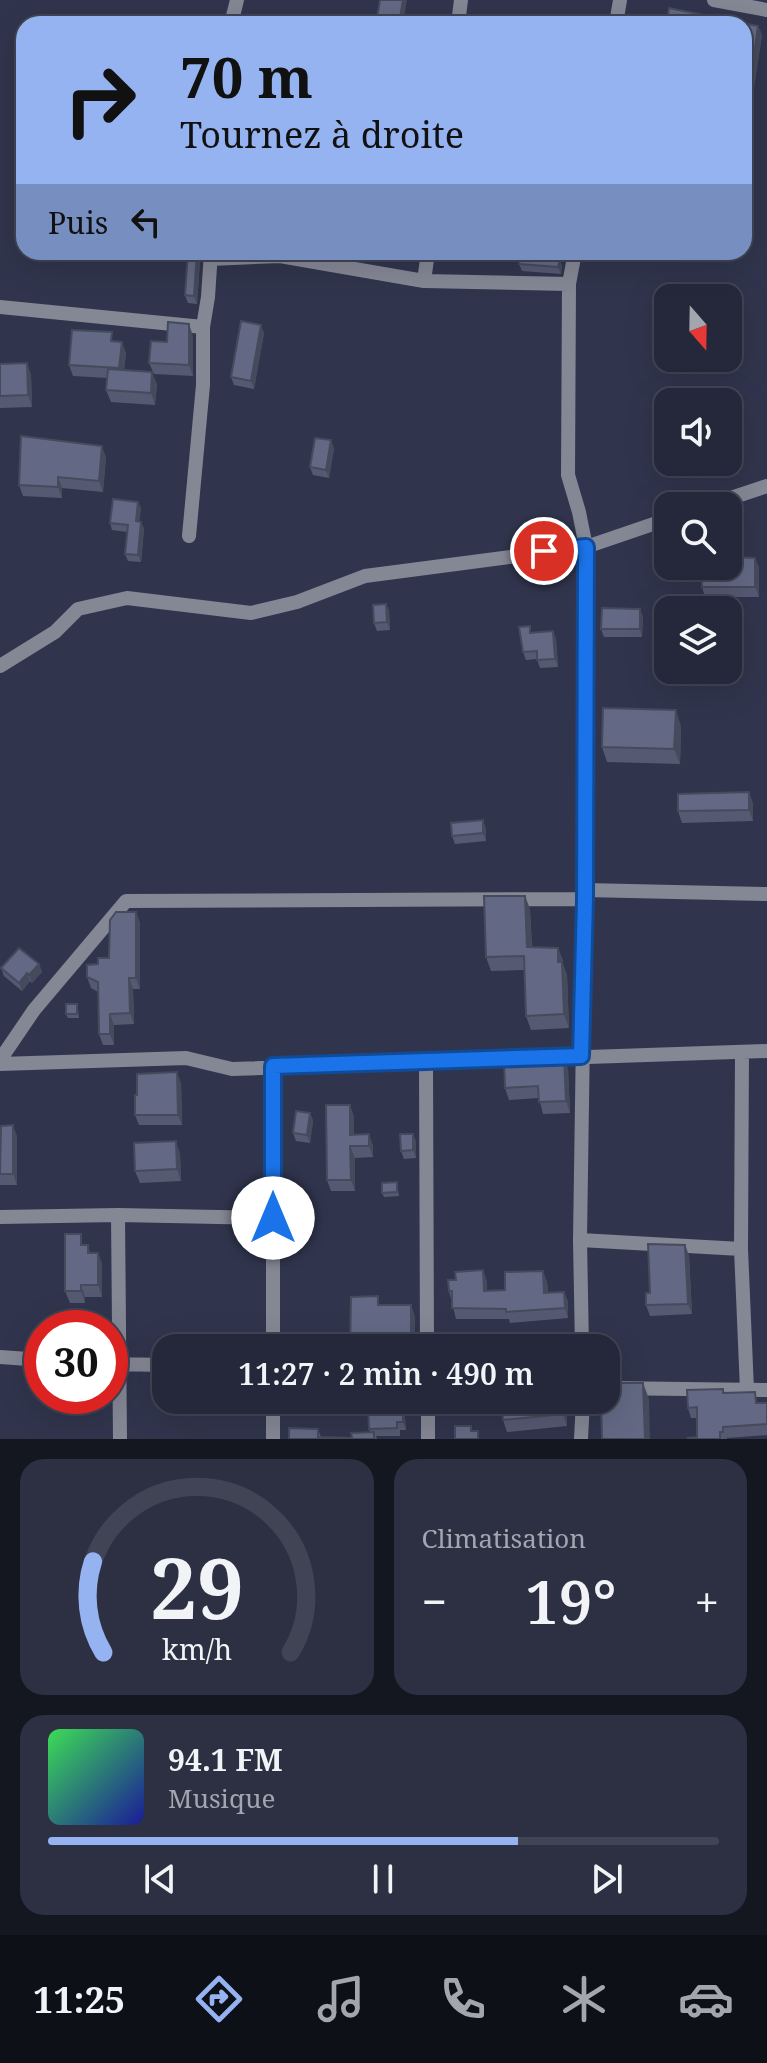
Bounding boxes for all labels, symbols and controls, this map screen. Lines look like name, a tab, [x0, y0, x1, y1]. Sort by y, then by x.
text: 70 m	[180, 38, 313, 114]
icon: right	[48, 48, 152, 152]
text: Tournez à droite	[180, 110, 464, 159]
icon: left	[124, 200, 168, 244]
text: Puis	[48, 202, 108, 243]
north arrow	[654, 284, 742, 372]
map controls	[654, 284, 742, 684]
button: sound	[654, 388, 742, 476]
button: search	[654, 492, 742, 580]
pin	[510, 517, 578, 585]
icon: arrive	[522, 529, 566, 573]
button: layers	[654, 596, 742, 684]
position arrow	[231, 1176, 315, 1260]
speed limit sign: 30	[24, 1310, 128, 1414]
text: 11:27 · 2 min · 490 m	[238, 1353, 534, 1394]
text: Climatisation	[422, 1520, 586, 1556]
text: 29	[150, 1530, 244, 1643]
text: 19°	[525, 1560, 616, 1642]
text: −	[422, 1571, 447, 1631]
text: +	[694, 1571, 719, 1631]
text: km/h	[162, 1629, 232, 1668]
text: 94.1 FM	[168, 1739, 283, 1780]
text: Musique	[168, 1780, 275, 1816]
icon: previous	[138, 1857, 182, 1901]
icon: pause	[361, 1857, 405, 1901]
icon: next	[585, 1857, 629, 1901]
icon: directions	[191, 1971, 247, 2027]
icon: music	[313, 1971, 369, 2027]
icon: phone	[435, 1971, 491, 2027]
icon: climate	[556, 1971, 612, 2027]
icon: car	[678, 1971, 734, 2027]
text: 11:25	[33, 1975, 125, 2024]

